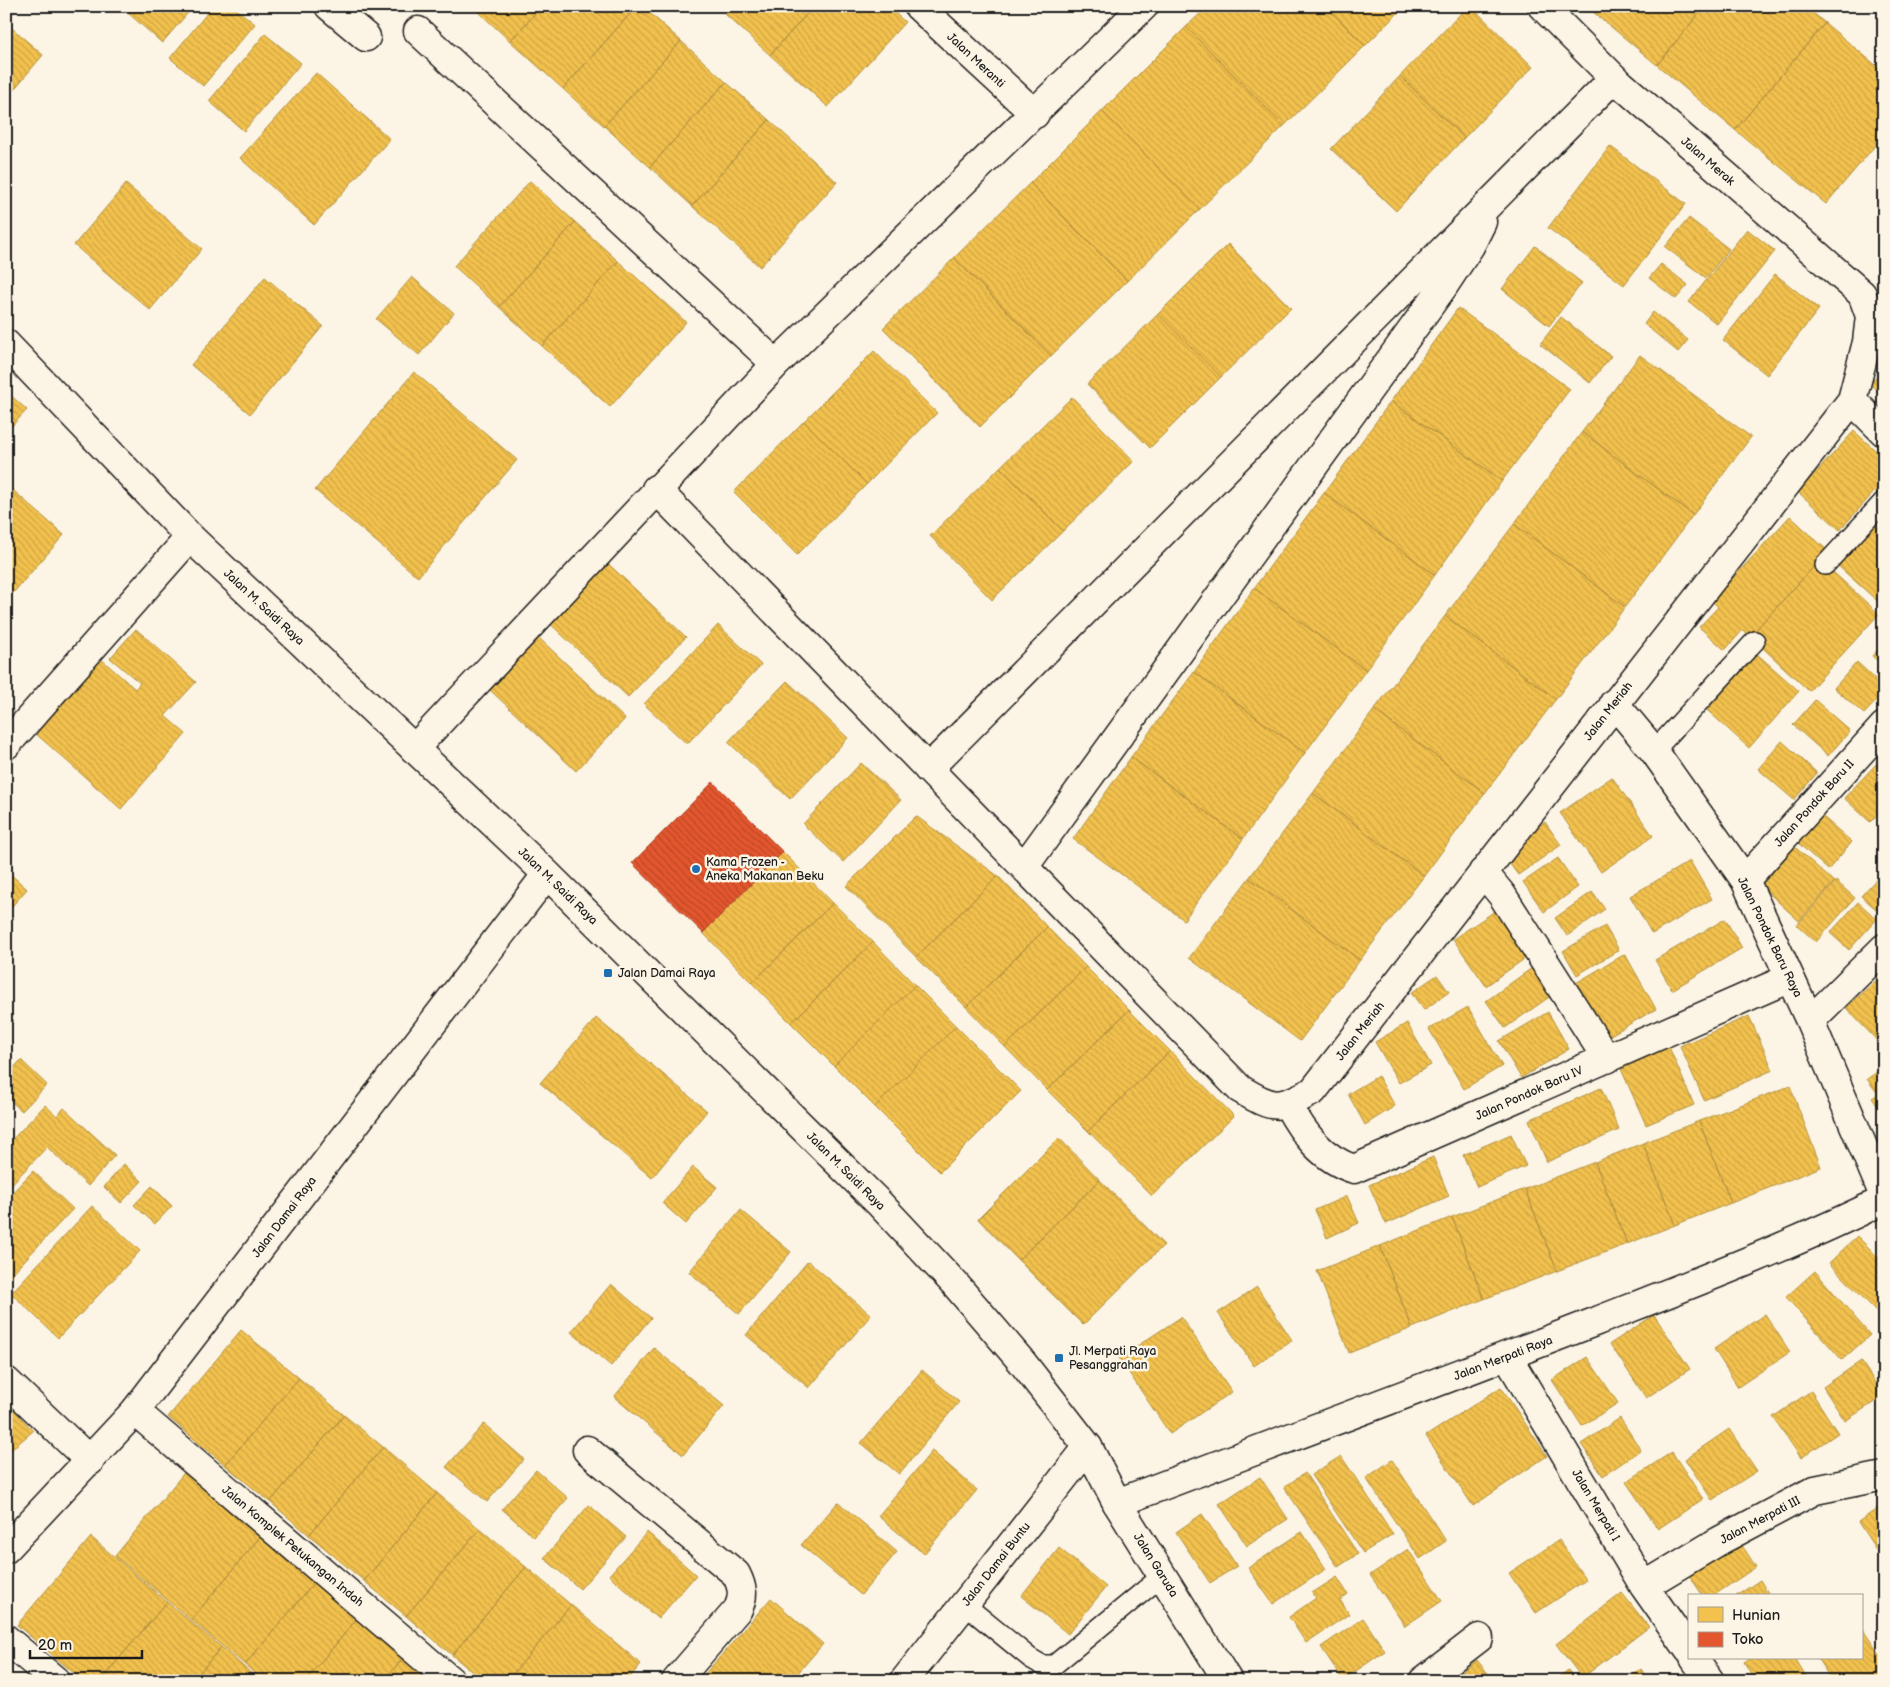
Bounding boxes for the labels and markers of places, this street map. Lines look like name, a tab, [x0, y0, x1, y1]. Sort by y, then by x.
place label: Kama Frozen - Aneka Makanan Beku	[706, 855, 824, 884]
marker: Kama Frozen - Aneka Makanan Beku	[690, 863, 702, 875]
place label: Jalan Damai Raya	[618, 966, 716, 981]
marker: Jalan Damai Raya	[602, 967, 614, 979]
place label: Jl. Merpati Raya Pesanggrahan	[1069, 1344, 1156, 1373]
marker: Jl. Merpati Raya Pesanggrahan	[1053, 1352, 1065, 1364]

